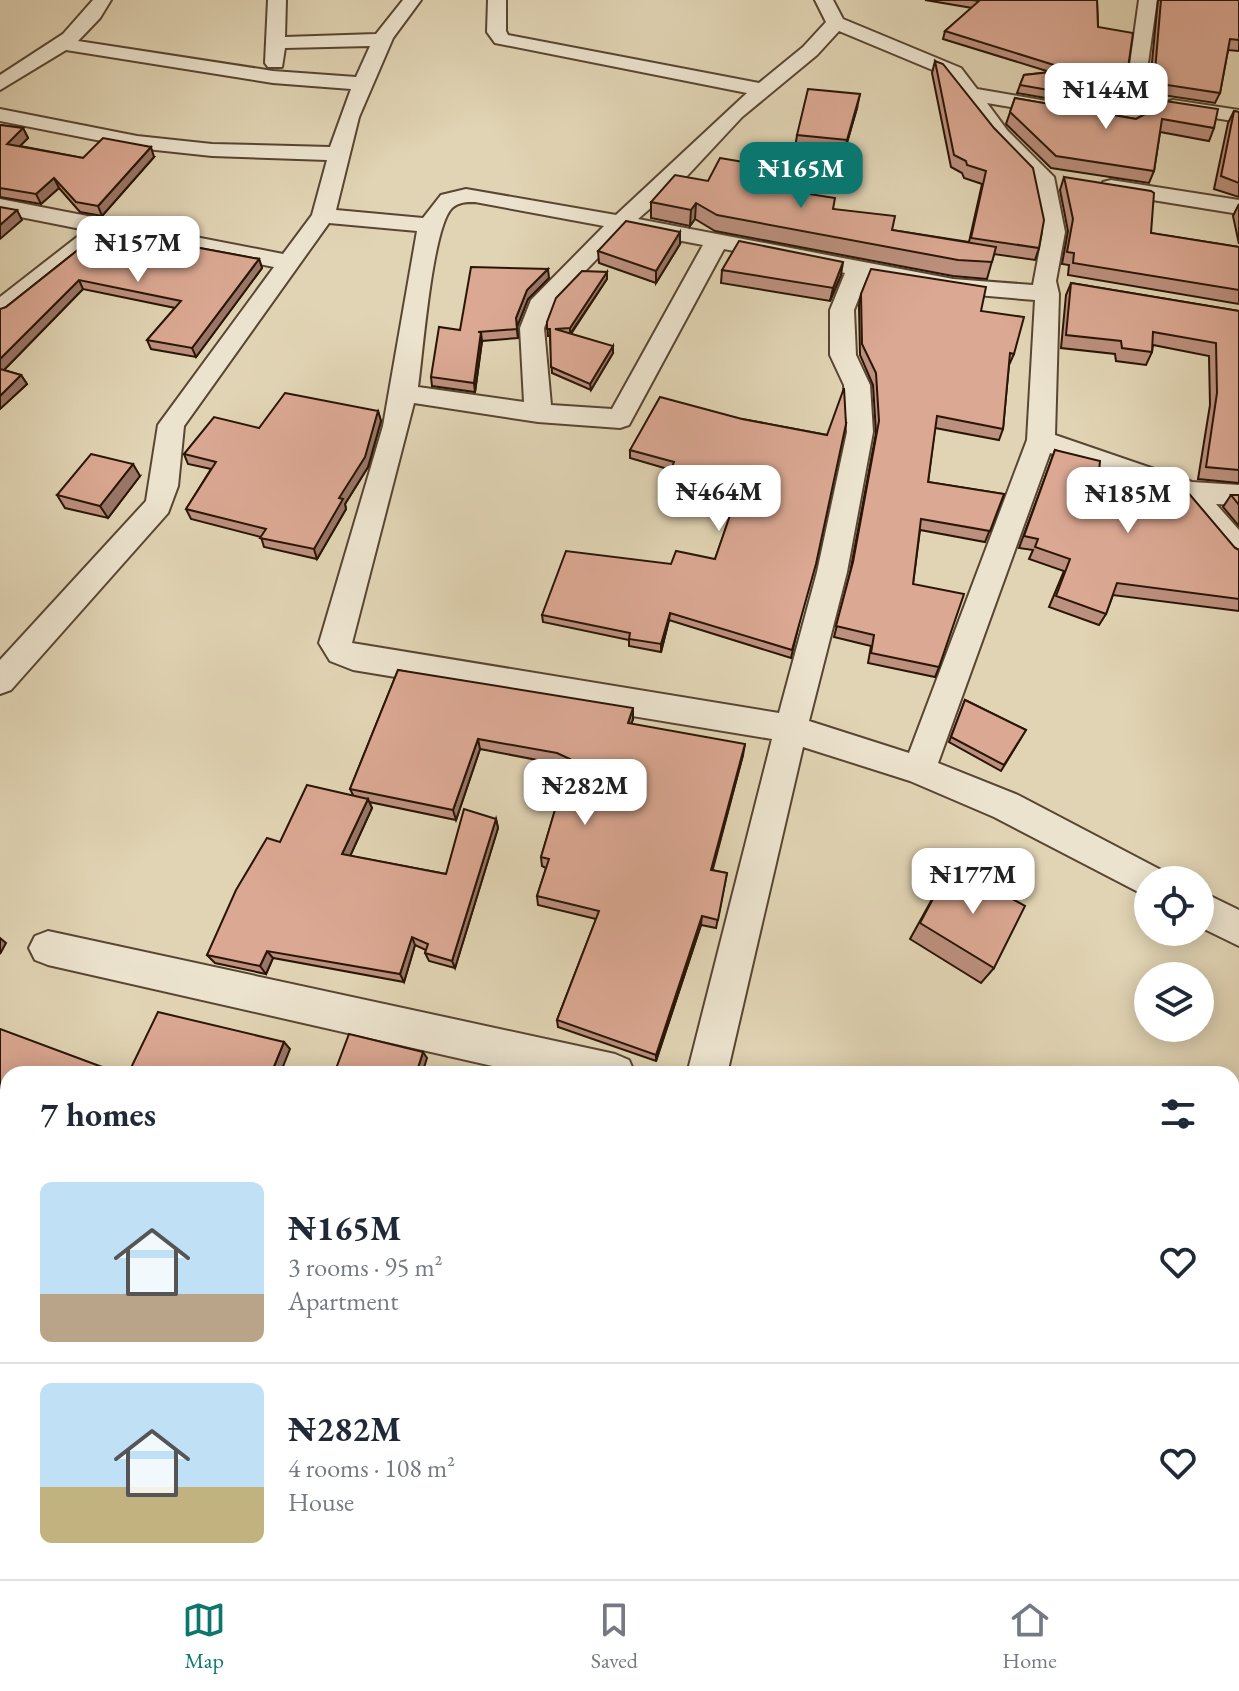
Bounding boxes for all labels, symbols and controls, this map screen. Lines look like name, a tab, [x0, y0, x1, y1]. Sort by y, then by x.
pin: ₦144M	[1050, 63, 1162, 131]
text: ₦144M	[1063, 72, 1149, 106]
pin: ₦165M	[745, 142, 857, 210]
text: ₦165M	[758, 151, 844, 185]
pin: ₦157M	[82, 216, 194, 284]
text: ₦157M	[95, 225, 181, 259]
pin: ₦464M	[663, 465, 775, 533]
pin: ₦185M	[1072, 467, 1184, 535]
text: ₦464M	[676, 474, 762, 508]
text: ₦185M	[1085, 476, 1171, 510]
pin: ₦282M	[529, 759, 641, 827]
text: ₦282M	[542, 768, 628, 802]
pin: ₦177M	[917, 848, 1029, 916]
text: ₦177M	[930, 857, 1016, 891]
map controls	[1134, 866, 1214, 1042]
button: locate	[1134, 866, 1214, 946]
button: layers	[1134, 962, 1214, 1042]
text: 7 homes	[40, 1092, 156, 1136]
icon: filters	[1156, 1092, 1200, 1136]
text: ₦165M	[288, 1206, 401, 1250]
icon: home	[104, 1214, 200, 1310]
icon: heart	[1156, 1240, 1200, 1284]
text: 3 rooms · 95 m²	[288, 1250, 443, 1284]
text: Apartment	[288, 1284, 398, 1318]
text: ₦282M	[288, 1407, 401, 1451]
icon: home	[104, 1415, 200, 1511]
icon: heart	[1156, 1441, 1200, 1485]
text: 4 rooms · 108 m²	[288, 1451, 455, 1485]
text: House	[288, 1485, 354, 1519]
tab: Map	[182, 1598, 226, 1675]
tab: Saved	[591, 1598, 638, 1675]
tab: Home	[1002, 1598, 1057, 1675]

